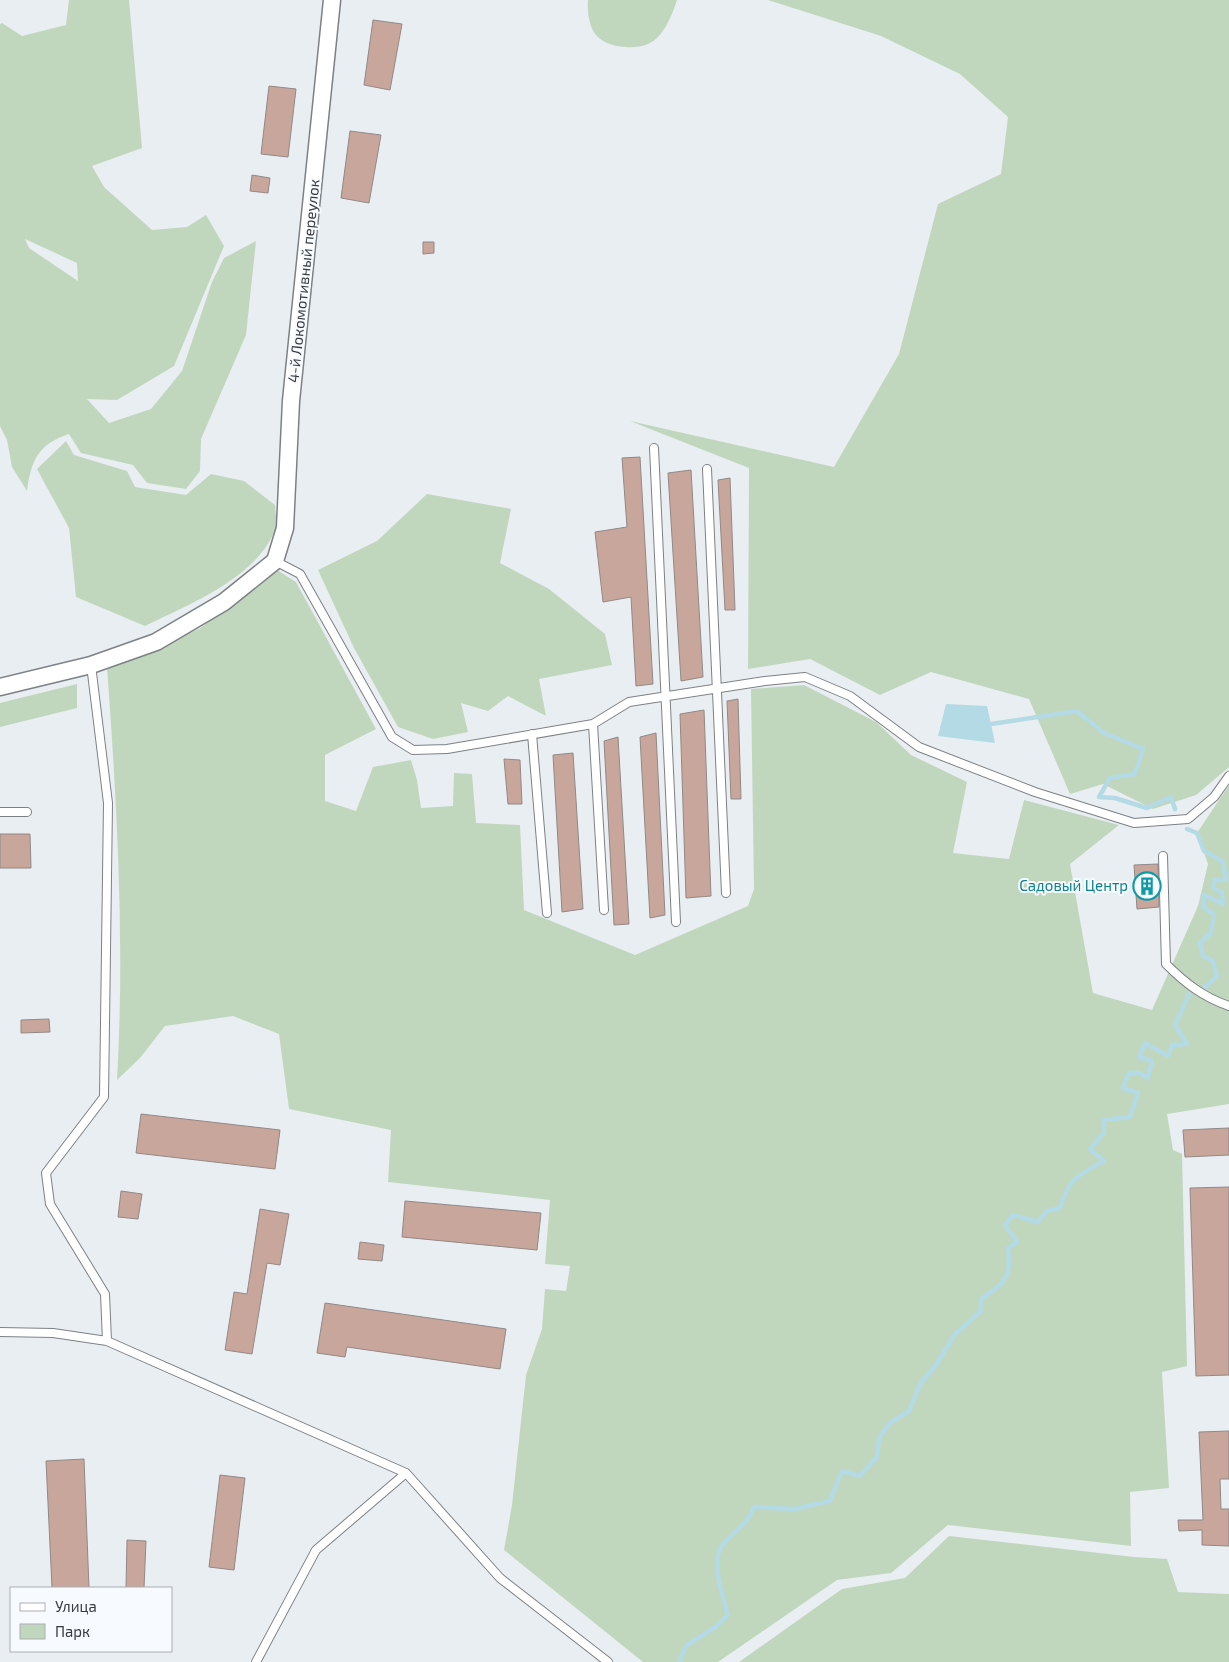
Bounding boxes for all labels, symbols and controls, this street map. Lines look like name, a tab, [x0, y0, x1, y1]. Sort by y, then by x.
street label: 4-й Локомотивный переулок	[283, 178, 324, 384]
building icon: Садовый Центр	[1132, 871, 1162, 901]
place label: Садовый Центр	[1019, 876, 1128, 894]
legend	[10, 1587, 172, 1652]
text: Улица	[55, 1597, 97, 1615]
text: Парк	[55, 1622, 90, 1640]

